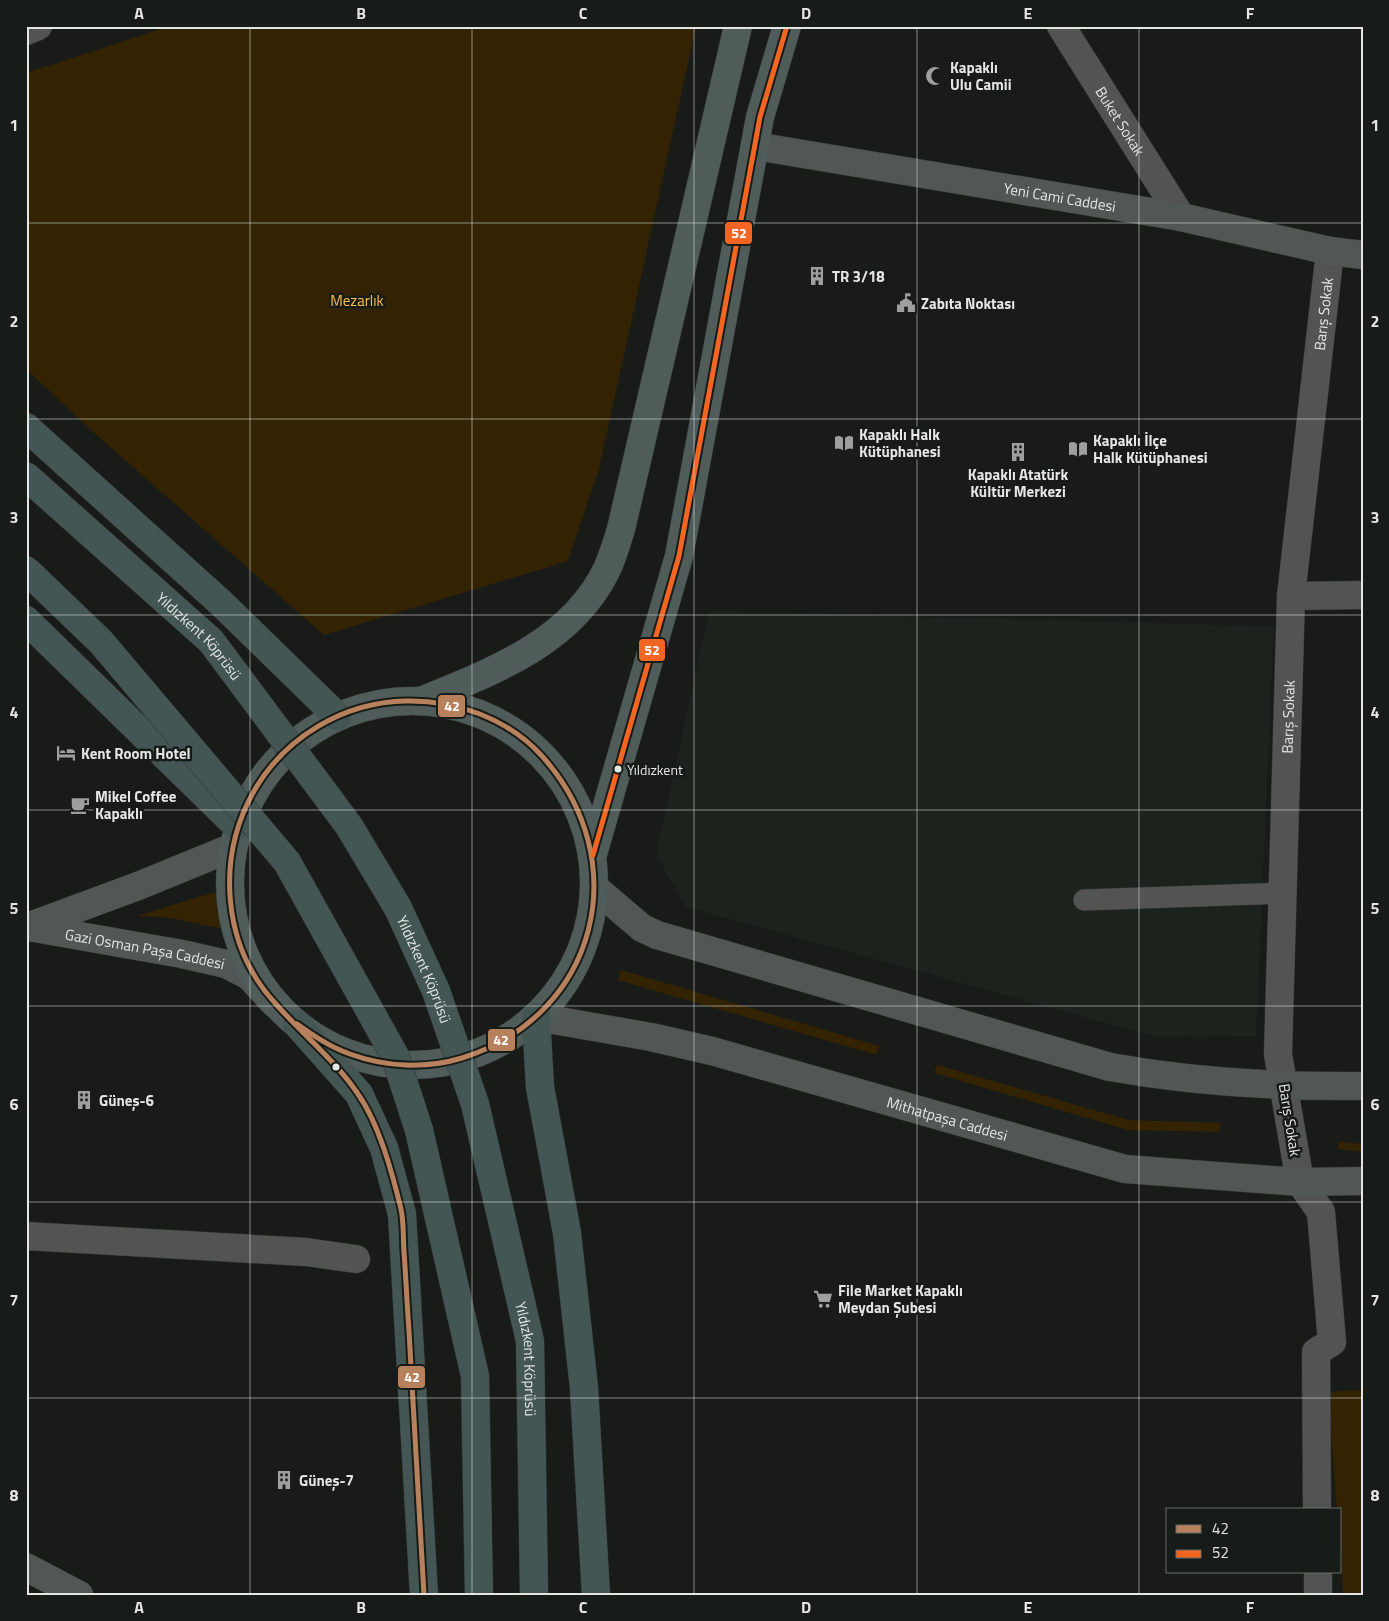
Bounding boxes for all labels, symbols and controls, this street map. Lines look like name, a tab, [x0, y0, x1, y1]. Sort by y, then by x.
text: A	[134, 1, 144, 25]
text: B	[356, 1, 366, 25]
text: C	[579, 1, 588, 25]
text: D	[801, 1, 811, 25]
text: E	[1024, 1, 1033, 25]
text: F	[1246, 1, 1255, 25]
place label: Kapaklı Ulu Camii	[950, 56, 1012, 96]
mosque icon: Kapaklı Ulu Camii	[924, 65, 946, 87]
street label: Buket Sokak	[1090, 82, 1151, 160]
text: 1	[10, 113, 18, 137]
text: 1	[1371, 113, 1379, 137]
street label: Yeni Cami Caddesi	[1002, 176, 1118, 217]
line badge: 52	[724, 221, 753, 245]
text: 52	[731, 222, 747, 243]
building icon: TR 3/18	[806, 265, 828, 287]
place label: TR 3/18	[832, 265, 885, 288]
street label: Barış Sokak	[1307, 276, 1338, 352]
park label: Mezarlık	[330, 289, 384, 312]
public building icon: Zabıta Noktası	[895, 292, 917, 314]
place label: Zabıta Noktası	[921, 292, 1015, 315]
text: 2	[10, 309, 18, 333]
text: 2	[1371, 309, 1379, 333]
place label: Kapaklı Halk Kütüphanesi	[859, 423, 941, 463]
place label: Kapaklı İlçe Halk Kütüphanesi	[1093, 429, 1208, 469]
library icon: Kapaklı Halk Kütüphanesi	[833, 432, 855, 454]
library icon: Kapaklı İlçe Halk Kütüphanesi	[1067, 438, 1089, 460]
building icon: Kapaklı Atatürk Kültür Merkezi	[1007, 441, 1029, 463]
place label: Kapaklı Atatürk Kültür Merkezi	[968, 463, 1068, 503]
text: 3	[10, 505, 18, 529]
text: 3	[1371, 505, 1379, 529]
street label: Yıldızkent Köprüsü	[151, 586, 248, 685]
line badge: 52	[638, 638, 666, 662]
text: 52	[644, 639, 660, 660]
street label: Barış Sokak	[1275, 680, 1300, 754]
line badge: 42	[437, 694, 466, 718]
text: 42	[444, 695, 460, 716]
text: 4	[10, 700, 19, 724]
text: 4	[1371, 700, 1380, 724]
hotel icon: Kent Room Hotel	[55, 742, 77, 764]
place label: Kent Room Hotel	[81, 742, 191, 765]
place label: Yıldızkent	[627, 759, 683, 780]
marker: Yıldızkent	[613, 764, 623, 774]
place label: Mikel Coffee Kapaklı	[95, 785, 177, 825]
cafe icon: Mikel Coffee Kapaklı	[69, 794, 91, 816]
text: 5	[10, 896, 19, 920]
text: 5	[1371, 896, 1380, 920]
street label: Yıldızkent Köprüsü	[391, 911, 458, 1026]
street label: Gazi Osman Paşa Caddesi	[63, 922, 227, 975]
line badge: 42	[487, 1028, 516, 1052]
text: 42	[493, 1029, 509, 1050]
unlabelled marker	[331, 1062, 341, 1072]
street label: Barış Sokak	[1273, 1082, 1307, 1158]
building icon: Güneş-6	[73, 1089, 95, 1111]
place label: Güneş-6	[99, 1089, 154, 1112]
street label: Mithatpaşa Caddesi	[884, 1090, 1010, 1146]
text: 6	[10, 1092, 19, 1116]
text: 6	[1371, 1092, 1380, 1116]
place label: File Market Kapaklı Meydan Şubesi	[838, 1279, 963, 1319]
text: 7	[10, 1288, 18, 1312]
supermarket icon: File Market Kapaklı Meydan Şubesi	[812, 1288, 834, 1310]
text: 7	[1371, 1288, 1379, 1312]
street label: Yıldızkent Köprüsü	[510, 1299, 543, 1417]
line badge: 42	[397, 1365, 426, 1389]
text: 42	[404, 1366, 420, 1387]
building icon: Güneş-7	[273, 1469, 295, 1491]
place label: Güneş-7	[299, 1469, 354, 1492]
text: 8	[10, 1483, 19, 1507]
text: 8	[1371, 1483, 1380, 1507]
legend	[1166, 1508, 1342, 1574]
text: 42	[1212, 1517, 1229, 1540]
text: 52	[1212, 1541, 1229, 1564]
text: A	[134, 1595, 144, 1619]
text: B	[356, 1595, 366, 1619]
text: C	[579, 1595, 588, 1619]
text: D	[801, 1595, 811, 1619]
text: E	[1024, 1595, 1033, 1619]
text: F	[1246, 1595, 1255, 1619]

